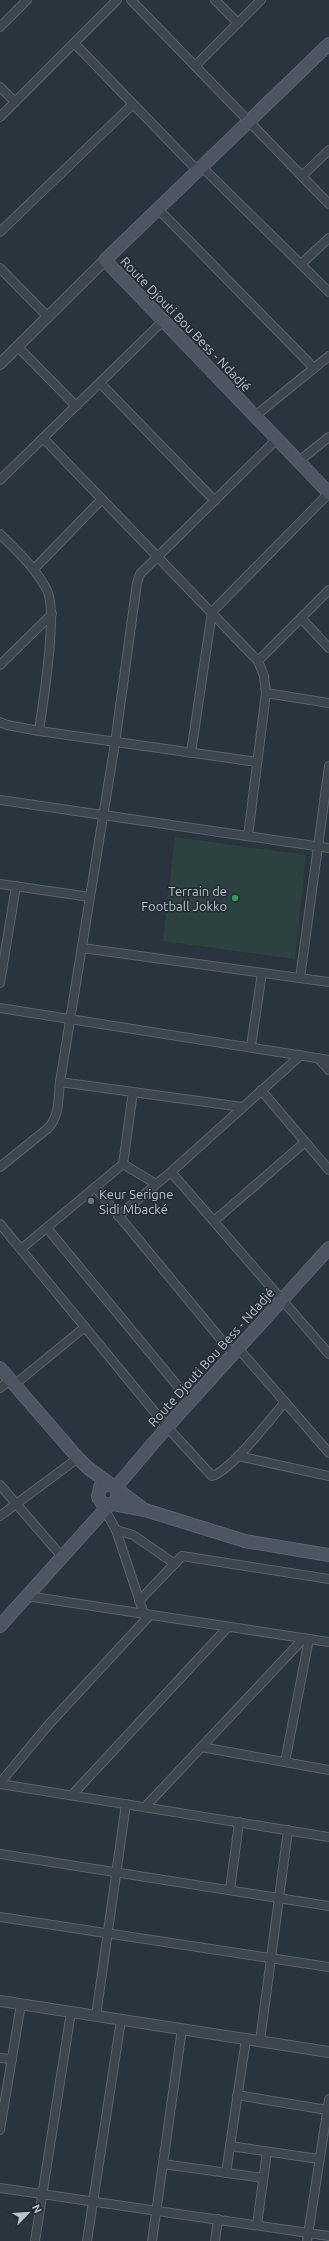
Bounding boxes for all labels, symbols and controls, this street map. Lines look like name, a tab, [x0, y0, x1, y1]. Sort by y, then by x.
street label: Route Djouti Bou Bess - Ndadjé	[118, 254, 254, 394]
place label: Terrain de Football Jokko	[141, 884, 227, 913]
marker: Terrain de Football Jokko	[230, 893, 240, 903]
place label: Keur Serigne Sidi Mbacké	[99, 1187, 173, 1216]
marker: Keur Serigne Sidi Mbacké	[86, 1196, 96, 1206]
street label: Route Djouti Bou Bess - Ndadjé	[145, 1285, 277, 1429]
north arrow	[8, 2193, 48, 2233]
text: N	[30, 2203, 44, 2215]

